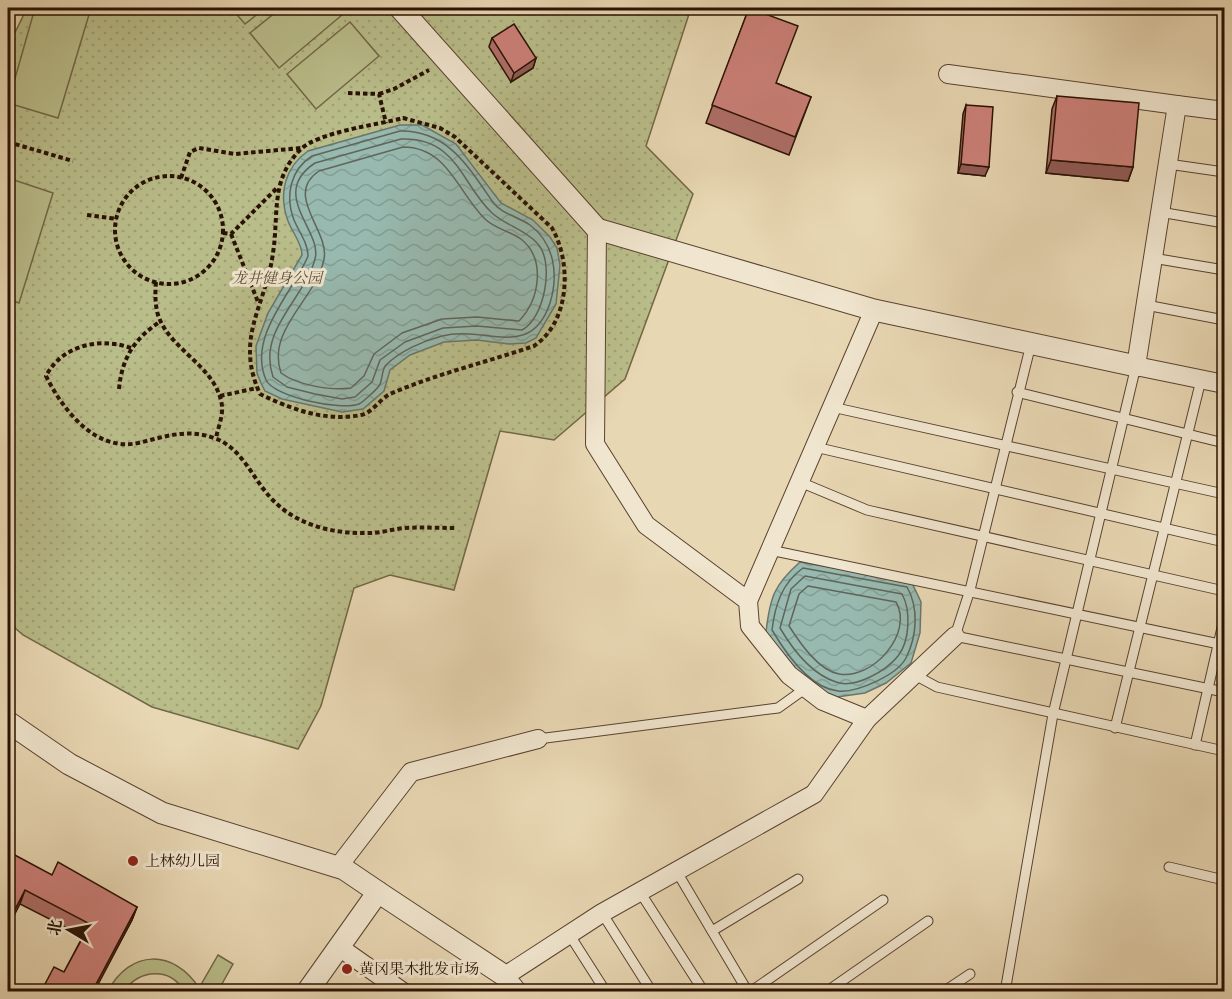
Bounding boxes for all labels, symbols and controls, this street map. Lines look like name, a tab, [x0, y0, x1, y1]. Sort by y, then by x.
park label: 龙井健身公园	[232, 268, 324, 287]
place label: 上林幼儿园	[145, 851, 220, 870]
marker: 上林幼儿园	[126, 854, 140, 868]
north arrow	[39, 900, 99, 960]
text: 北	[43, 918, 65, 937]
place label: 黄冈果木批发市场	[359, 959, 479, 978]
marker: 黄冈果木批发市场	[340, 962, 354, 976]

